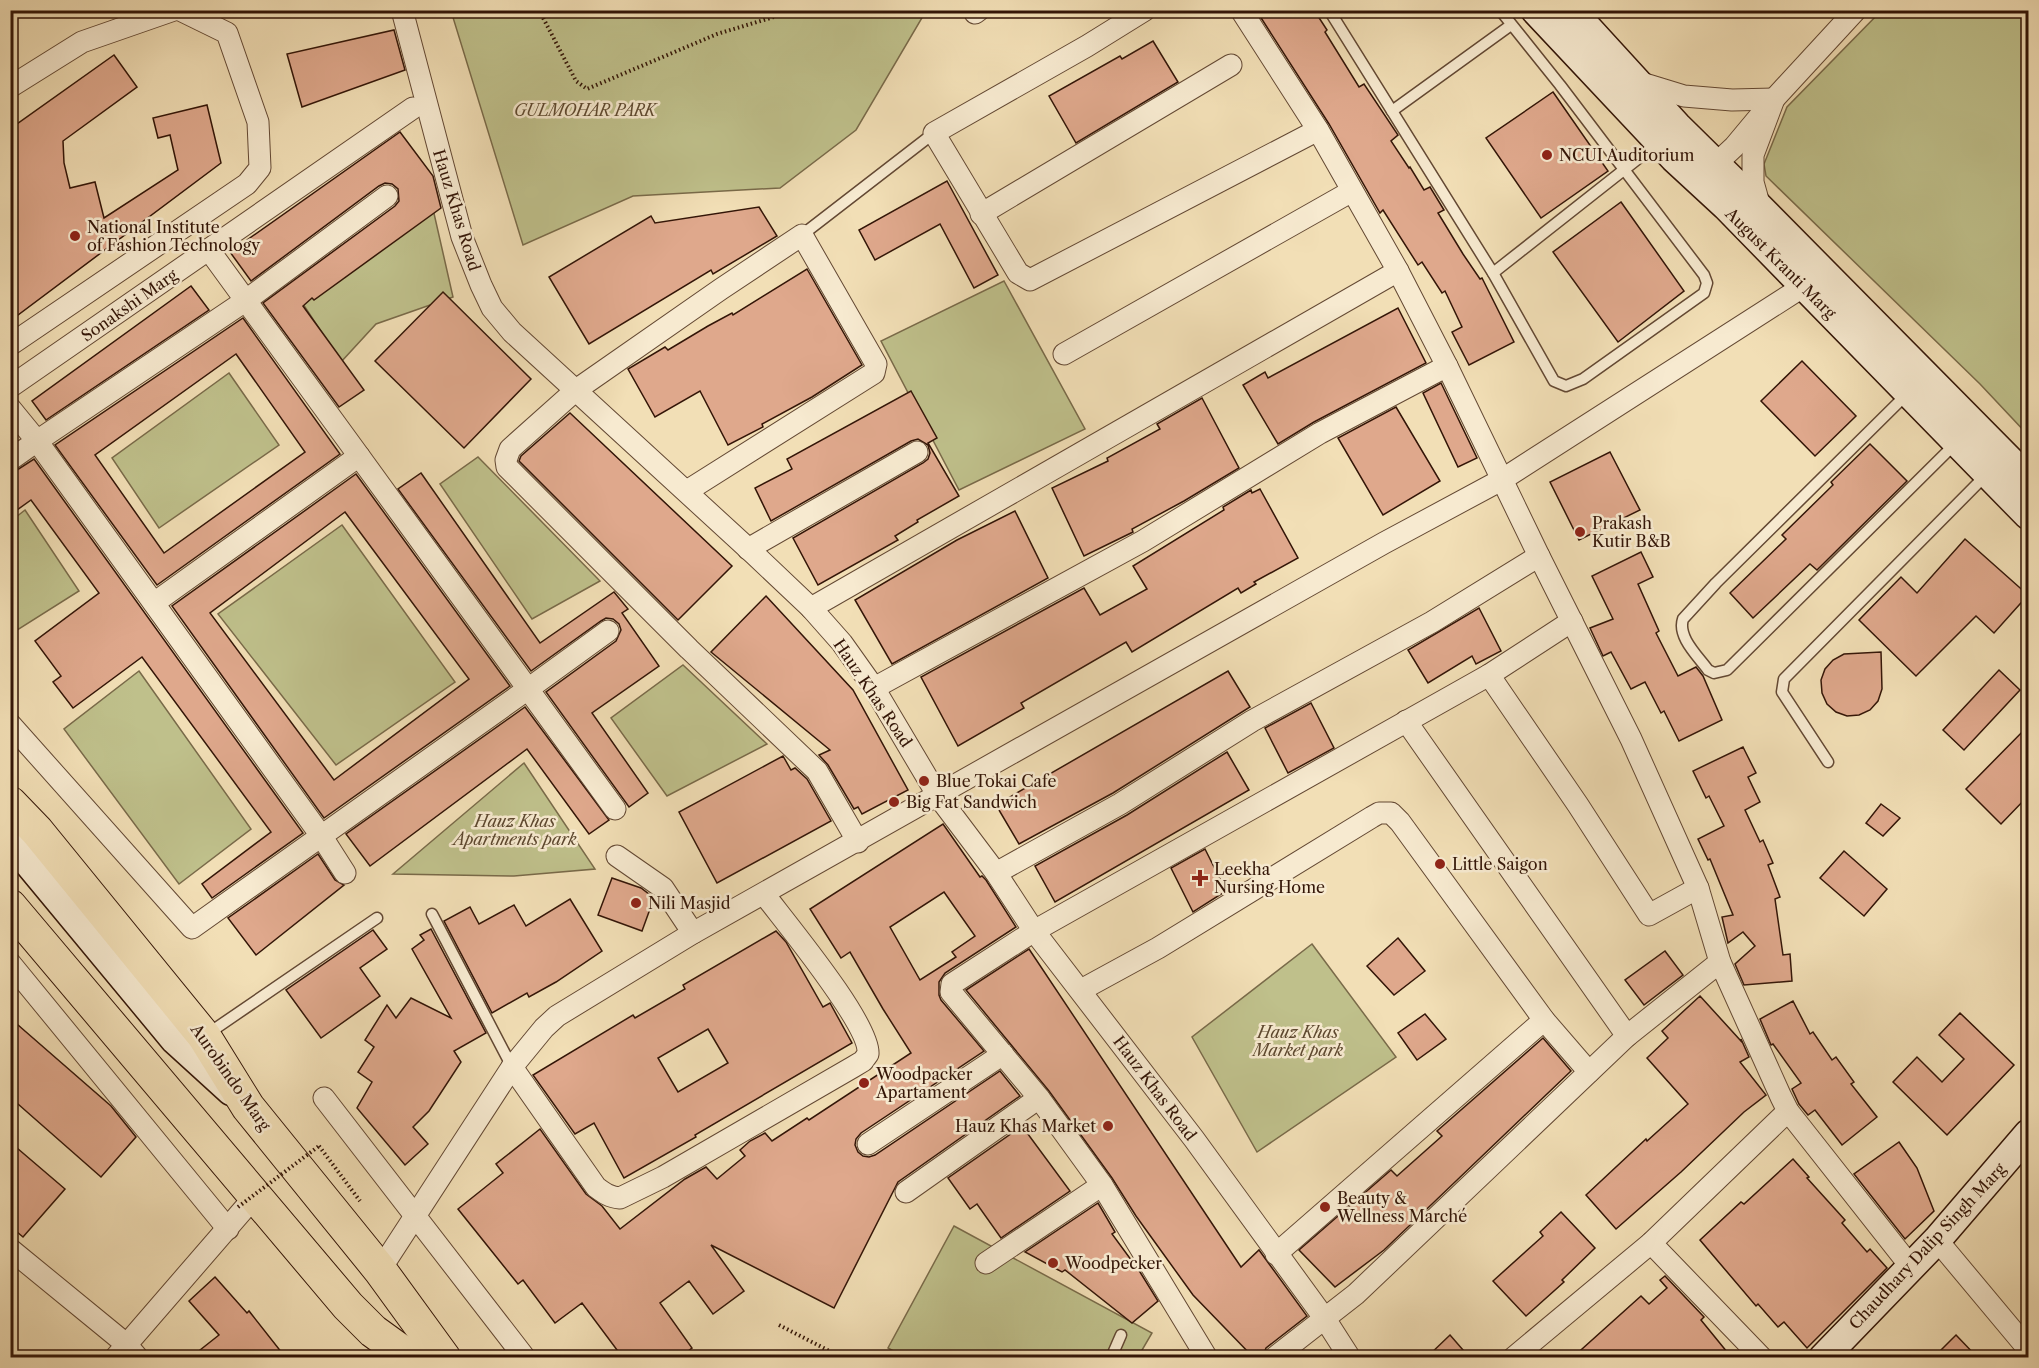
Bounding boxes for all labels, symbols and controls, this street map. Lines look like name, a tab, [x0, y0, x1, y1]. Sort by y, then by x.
park label: GULMOHAR PARK	[514, 100, 658, 120]
place label: NCUI Auditorium	[1559, 145, 1694, 165]
street label: Hauz Khas Road	[429, 147, 485, 273]
marker: NCUI Auditorium	[1540, 148, 1554, 162]
street label: August Kranti Marg	[1721, 203, 1841, 323]
place label: National Institute of Fashion Technology	[87, 217, 261, 255]
marker: National Institute of Fashion Technology	[68, 229, 82, 243]
street label: Sonakshi Marg	[77, 264, 181, 346]
place label: Prakash Kutir B&B	[1592, 513, 1671, 551]
marker: Prakash Kutir B&B	[1573, 525, 1587, 539]
street label: Hauz Khas Road	[829, 635, 917, 751]
place label: Blue Tokai Cafe	[936, 771, 1057, 791]
marker: Blue Tokai Cafe	[917, 774, 931, 788]
place label: Big Fat Sandwich	[906, 792, 1037, 812]
marker: Big Fat Sandwich	[887, 795, 901, 809]
park label: Hauz Khas Apartments park	[450, 811, 577, 849]
place label: Little Saigon	[1452, 854, 1548, 874]
marker: Little Saigon	[1433, 857, 1447, 871]
place label: Leekha Nursing Home	[1214, 859, 1325, 897]
marker: Leekha Nursing Home	[1191, 869, 1209, 887]
place label: Nili Masjid	[648, 893, 731, 913]
marker: Nili Masjid	[629, 896, 643, 910]
street label: Aurobindo Marg	[186, 1019, 276, 1135]
park label: Hauz Khas Market park	[1251, 1022, 1344, 1060]
street label: Hauz Khas Road	[1109, 1032, 1201, 1145]
place label: Woodpacker Apartament	[875, 1064, 973, 1102]
marker: Woodpacker Apartament	[857, 1076, 871, 1090]
place label: Hauz Khas Market	[955, 1116, 1096, 1136]
marker: Hauz Khas Market	[1101, 1119, 1115, 1133]
street label: Chaudhary Dalip Singh Marg	[1845, 1158, 2010, 1333]
place label: Beauty & Wellness Marché	[1336, 1188, 1467, 1226]
marker: Beauty & Wellness Marché	[1318, 1200, 1332, 1214]
place label: Woodpecker	[1064, 1253, 1162, 1273]
marker: Woodpecker	[1046, 1256, 1060, 1270]

